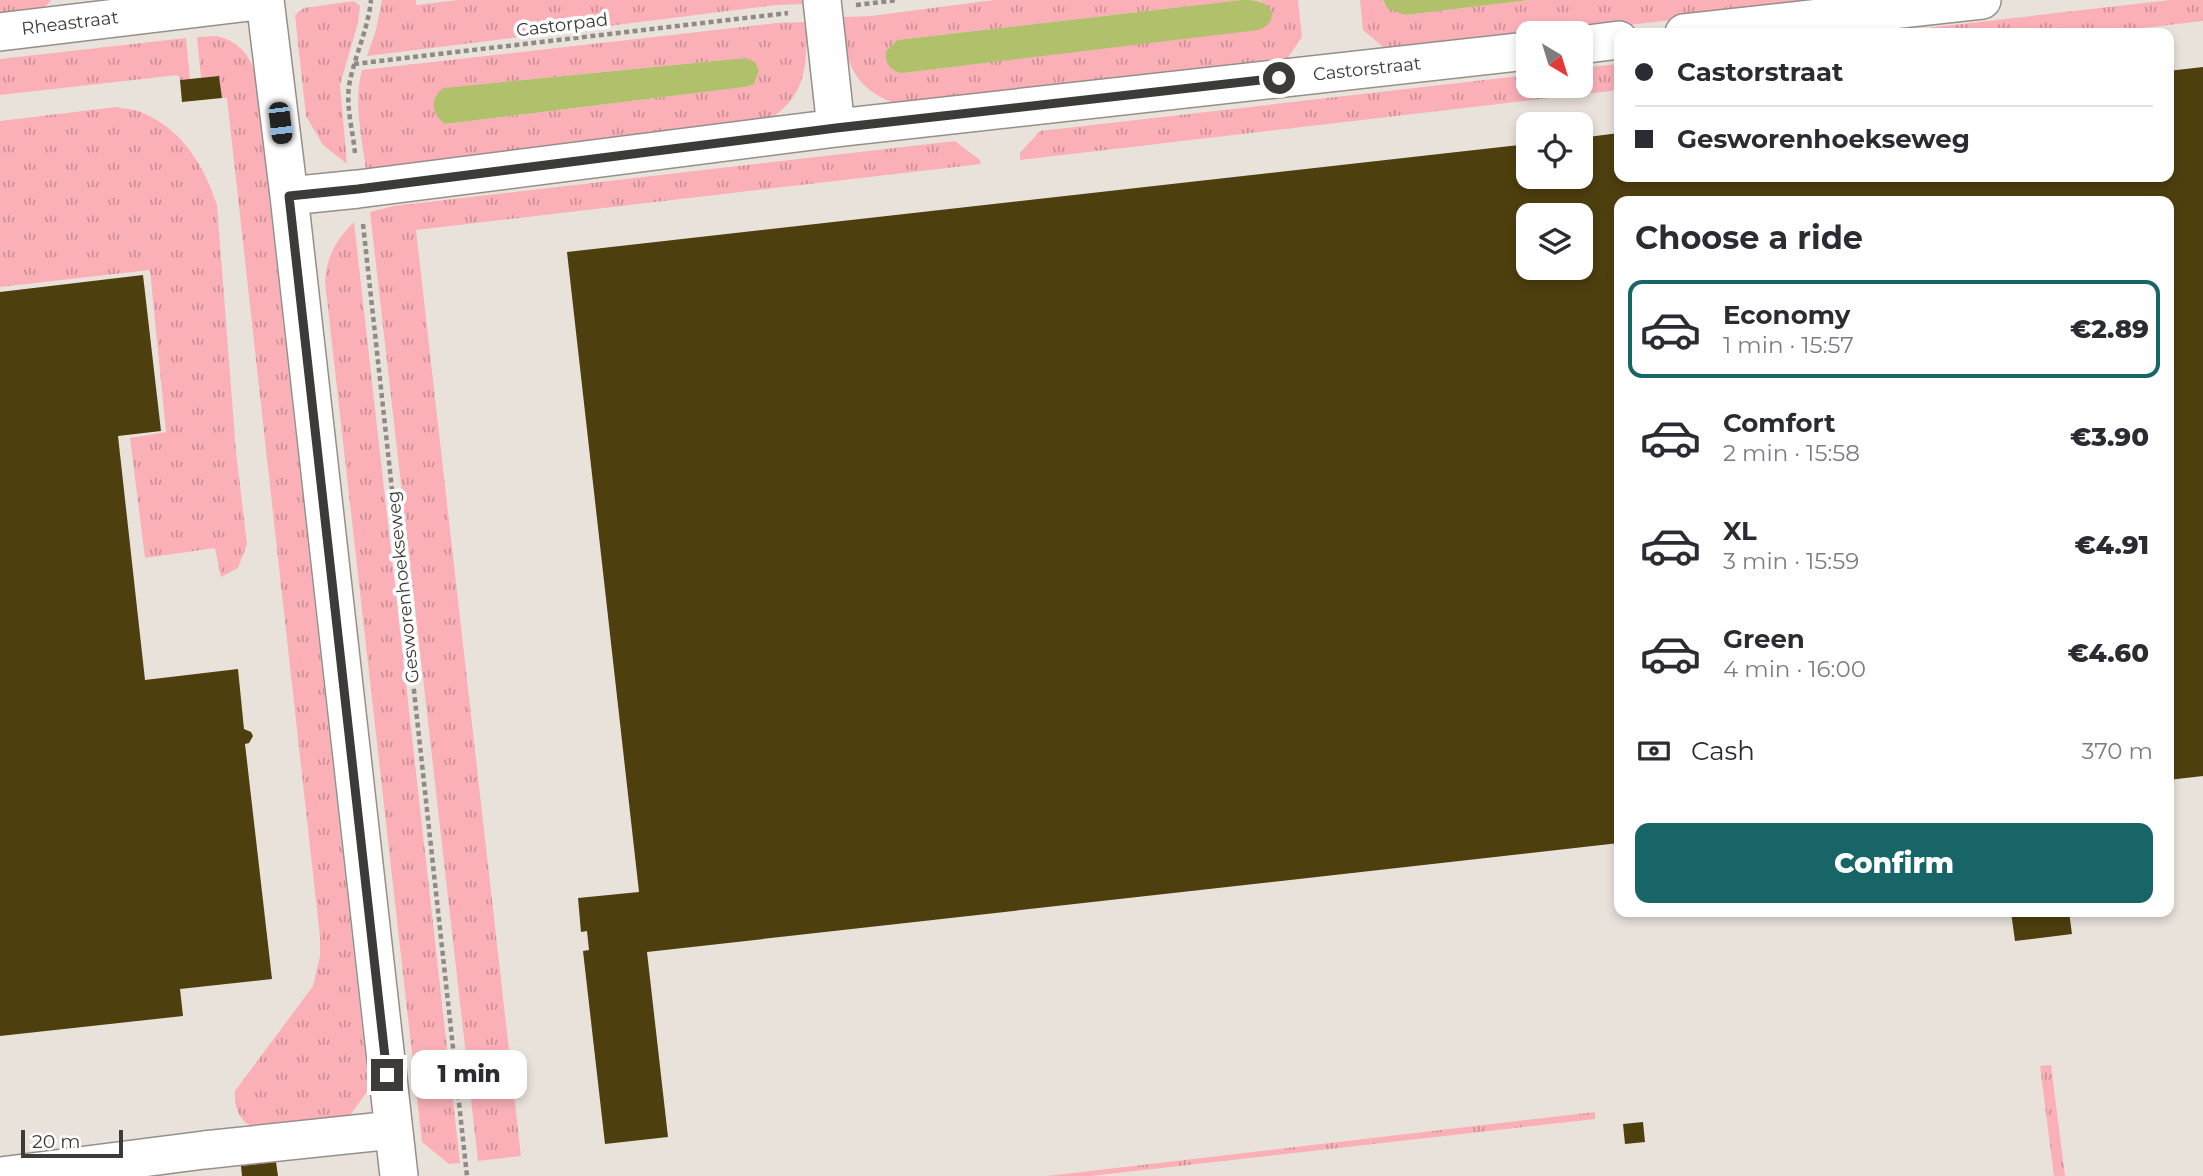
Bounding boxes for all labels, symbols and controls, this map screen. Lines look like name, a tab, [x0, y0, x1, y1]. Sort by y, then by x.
street label: Rheastraat	[20, 6, 120, 40]
street label: Castorpad	[515, 8, 609, 42]
north arrow	[1516, 21, 1592, 98]
map controls	[1516, 21, 1593, 280]
street label: Castorstraat	[1312, 52, 1422, 86]
text: Castorstraat	[1677, 56, 1843, 88]
route start	[1263, 62, 1295, 94]
car	[268, 101, 293, 145]
button: locate	[1516, 112, 1593, 189]
text: Gesworenhoekseweg	[1677, 123, 1970, 155]
button: layers	[1516, 203, 1593, 280]
text: Choose a ride	[1635, 218, 1863, 257]
icon: car	[1639, 298, 1702, 361]
text: Economy	[1723, 299, 1850, 331]
text: €2.89	[2070, 313, 2149, 345]
text: 1 min · 15:57	[1723, 331, 1854, 359]
icon: car	[1639, 406, 1702, 469]
text: Comfort	[1723, 407, 1835, 439]
text: €3.90	[2070, 421, 2149, 453]
text: 2 min · 15:58	[1723, 439, 1860, 467]
street label: Gesworenhoekseweg	[382, 490, 424, 684]
icon: car	[1639, 514, 1702, 577]
text: XL	[1723, 515, 1757, 547]
text: €4.91	[2075, 529, 2149, 561]
text: 3 min · 15:59	[1723, 547, 1859, 575]
icon: car	[1639, 622, 1702, 685]
text: Green	[1723, 623, 1805, 655]
text: €4.60	[2067, 637, 2149, 669]
text: 4 min · 16:00	[1723, 655, 1866, 683]
icon: cash	[1635, 732, 1673, 770]
text: Cash	[1691, 735, 1755, 767]
text: 370 m	[2082, 737, 2153, 765]
button: Confirm	[1635, 823, 2153, 903]
callout: 1 min	[412, 1050, 527, 1100]
route end	[371, 1059, 403, 1091]
text: 1 min	[437, 1060, 501, 1088]
scale bar	[21, 1127, 122, 1159]
text: 20 m	[32, 1130, 80, 1153]

